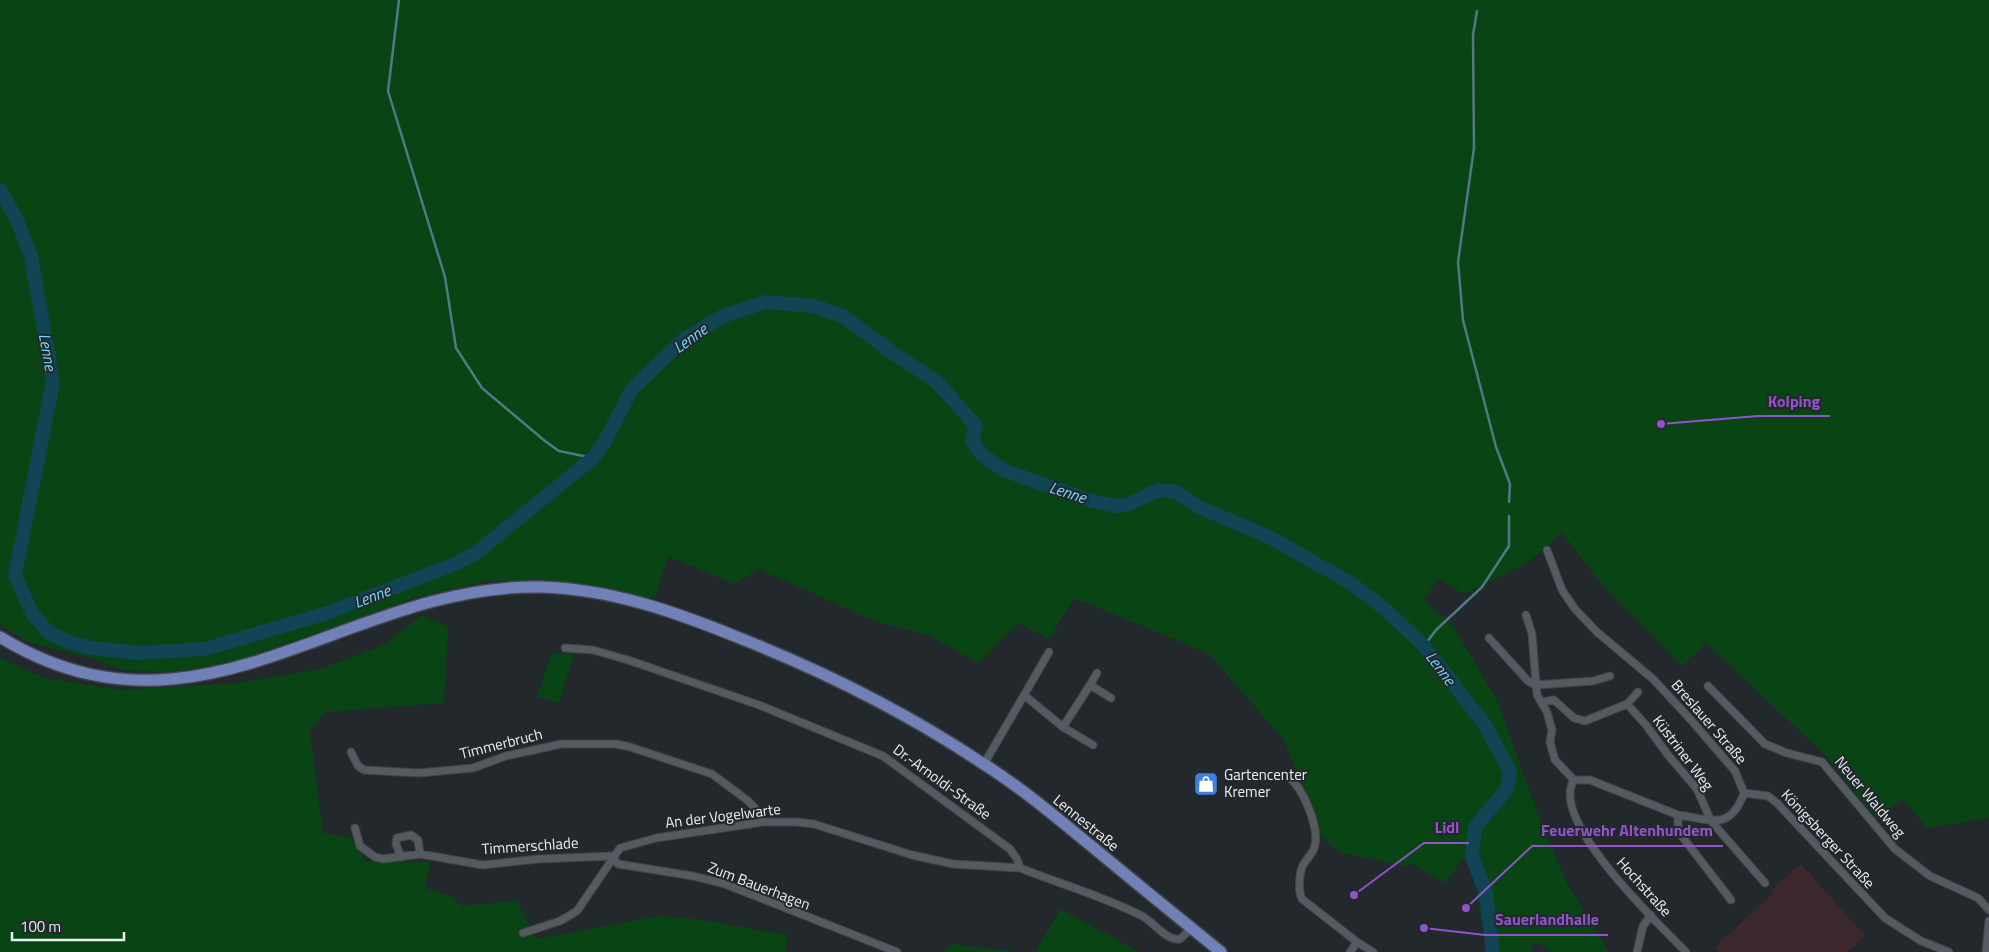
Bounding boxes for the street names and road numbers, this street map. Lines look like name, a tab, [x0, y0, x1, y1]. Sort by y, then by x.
street label: Breslauer Straße	[1666, 674, 1753, 769]
street label: Küstriner Weg	[1647, 710, 1720, 796]
street label: Timmerbruch	[457, 722, 545, 765]
street label: Dr.-Arnoldi-Straße	[888, 738, 996, 825]
street label: Neuer Waldweg	[1829, 751, 1912, 843]
street label: Königsberger Straße	[1776, 784, 1881, 894]
street label: Lennestraße	[1048, 789, 1124, 857]
street label: An der Vogelwarte	[664, 797, 782, 834]
street label: Timmerschlade	[481, 831, 579, 860]
street label: Hochstraße	[1611, 852, 1678, 922]
street label: Zum Bauerhagen	[705, 855, 814, 916]

